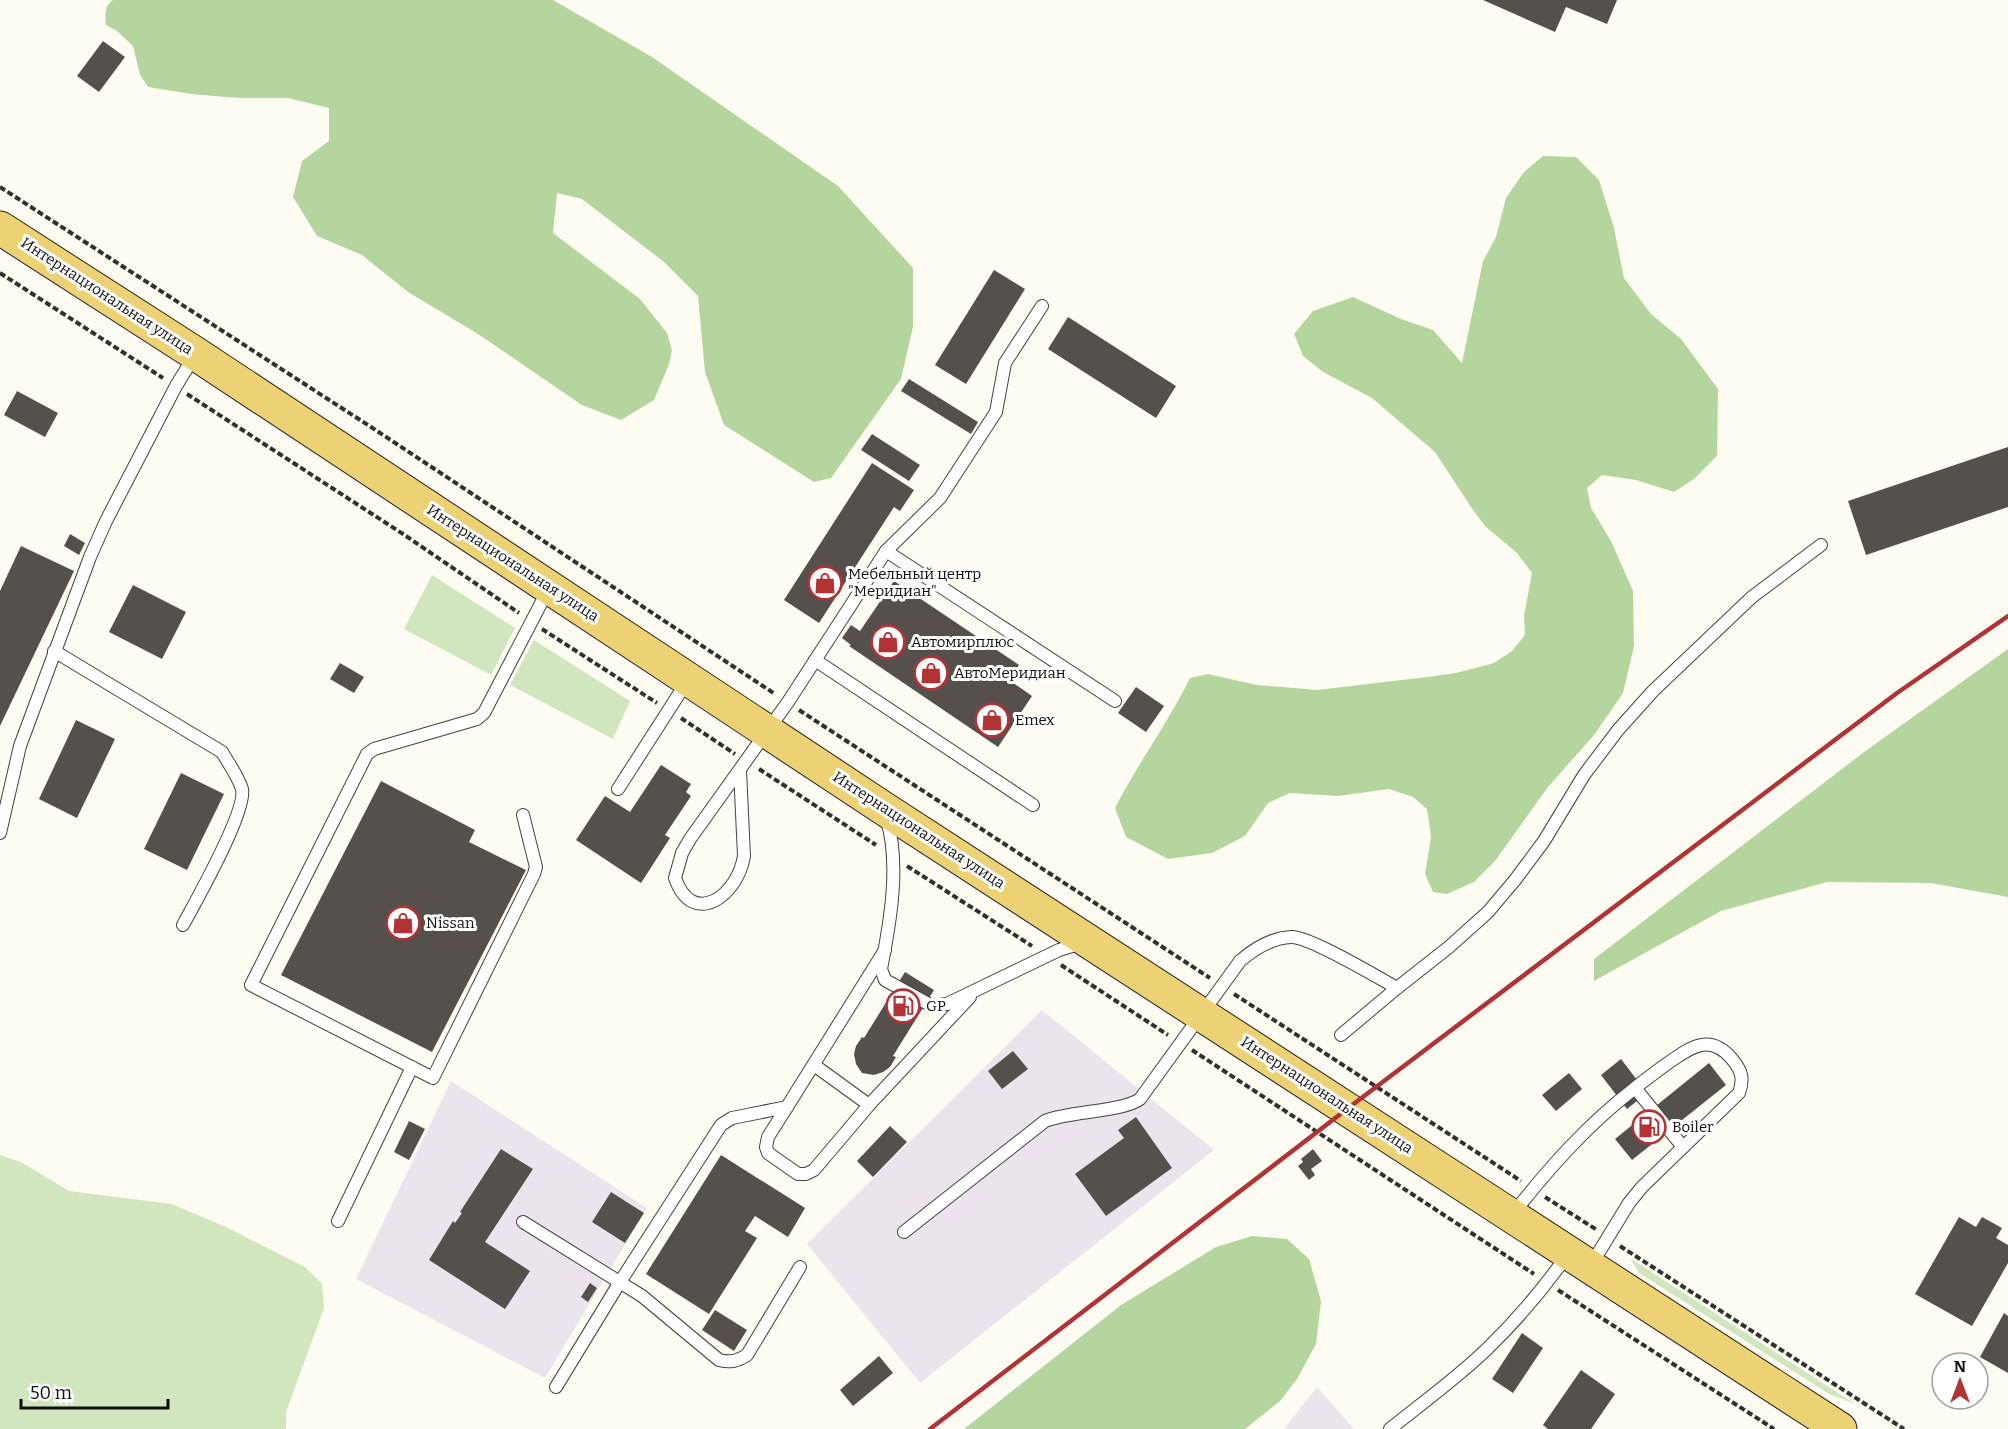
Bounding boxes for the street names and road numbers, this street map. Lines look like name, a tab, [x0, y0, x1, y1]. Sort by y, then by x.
street label: Интернациональная улица	[18, 234, 196, 358]
street label: Интернациональная улица	[424, 501, 602, 625]
street label: Интернациональная улица	[830, 768, 1008, 892]
street label: Интернациональная улица	[1238, 1033, 1416, 1157]

